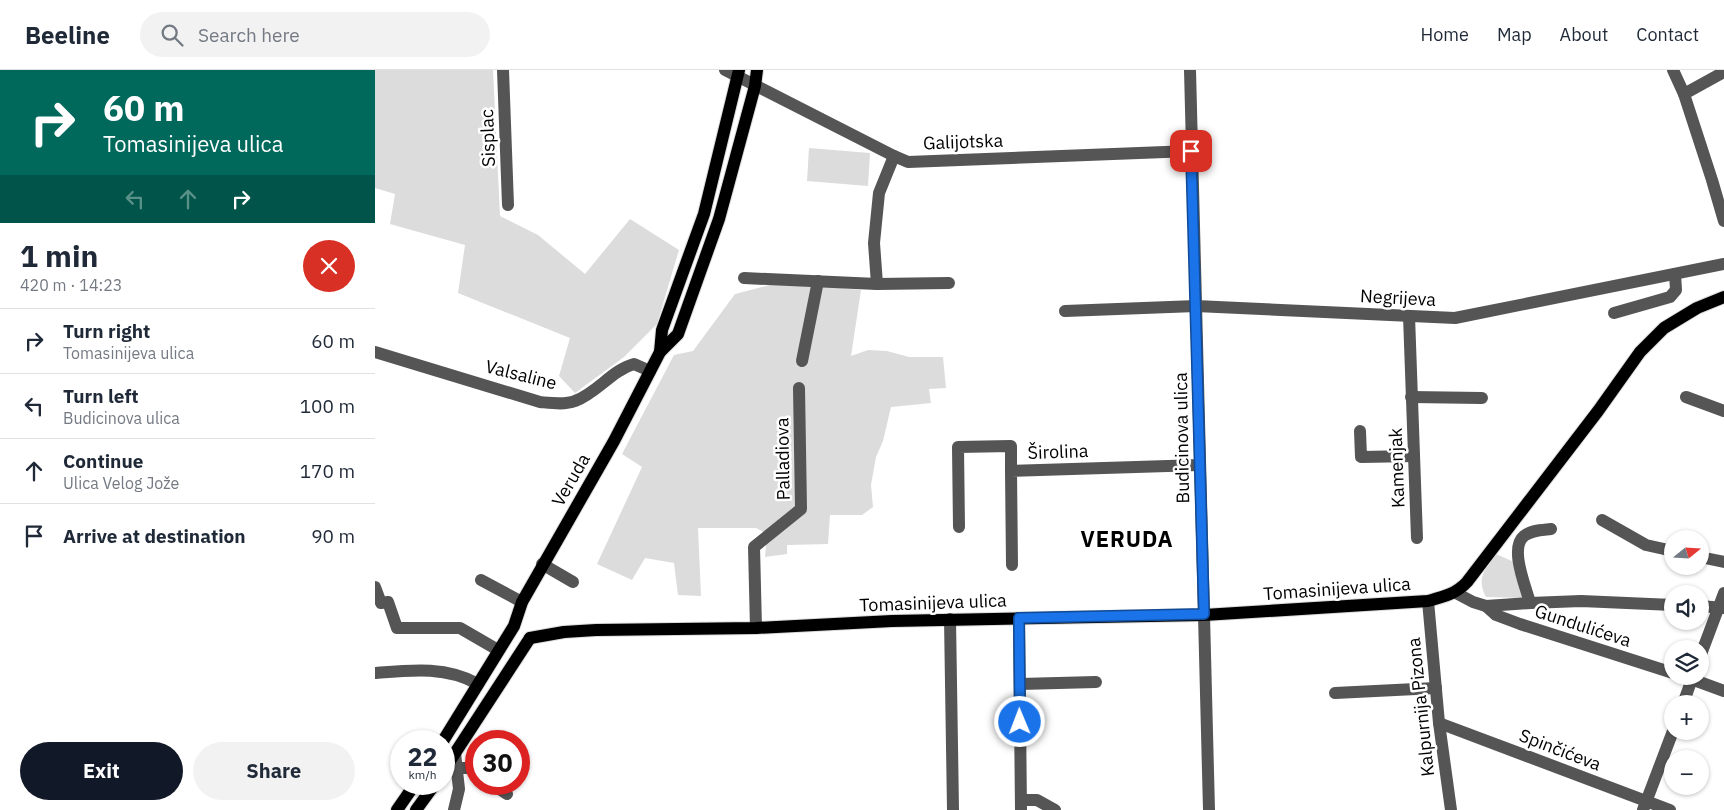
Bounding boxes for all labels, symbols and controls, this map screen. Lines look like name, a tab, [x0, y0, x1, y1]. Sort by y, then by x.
search box	[140, 12, 490, 57]
text: Beeline	[25, 19, 110, 51]
icon: search	[158, 21, 186, 49]
text: Search here	[198, 23, 300, 47]
text: Home	[1421, 23, 1469, 46]
text: Map	[1497, 23, 1532, 46]
text: About	[1560, 23, 1608, 46]
text: Contact	[1636, 23, 1699, 46]
text: 60 m	[103, 85, 185, 131]
icon: right	[20, 90, 85, 155]
street label: Sisplac	[475, 109, 500, 167]
text: Tomasinijeva ulica	[103, 129, 283, 158]
street label: Galijotska	[923, 129, 1004, 154]
pin	[1170, 130, 1212, 172]
icon: arrive	[1177, 137, 1205, 165]
icon: left	[121, 185, 149, 213]
icon: ahead	[174, 185, 202, 213]
icon: right	[227, 185, 255, 213]
text: 1 min	[20, 236, 98, 275]
button: close	[303, 240, 355, 292]
text: 420 m · 14:23	[20, 275, 122, 295]
street label: Negrijeva	[1360, 284, 1437, 311]
text: Turn right	[63, 319, 150, 343]
icon: right	[20, 327, 48, 355]
text: 60 m	[311, 329, 355, 353]
text: Tomasinijeva ulica	[63, 343, 194, 363]
street label: Valsaline	[483, 355, 559, 395]
street label: Budicinova ulica	[1169, 372, 1194, 504]
text: Turn left	[63, 384, 139, 408]
icon: left	[20, 392, 48, 420]
text: 100 m	[300, 394, 355, 418]
text: Budicinova ulica	[63, 408, 180, 428]
street label: Palladiova	[770, 417, 795, 501]
street label: Kamenjak	[1384, 427, 1409, 508]
street label: Širolina	[1027, 438, 1089, 464]
text: Continue	[63, 449, 143, 473]
street label: Veruda	[546, 449, 595, 510]
icon: ahead	[20, 457, 48, 485]
text: 170 m	[300, 459, 355, 483]
text: Ulica Velog Jože	[63, 473, 179, 493]
icon: arrive	[20, 522, 48, 550]
text: Arrive at destination	[63, 524, 246, 548]
text: 90 m	[311, 524, 355, 548]
district label: VERUDA	[1080, 524, 1174, 553]
north arrow	[1664, 530, 1709, 575]
map controls	[1664, 530, 1709, 795]
street label: Tomasinijeva ulica	[1263, 572, 1412, 605]
button: sound	[1664, 585, 1709, 630]
street label: Tomasinijeva ulica	[859, 588, 1008, 617]
street label: Gundulićeva	[1532, 599, 1635, 652]
street label: Kalpurnija Pizona	[1402, 636, 1439, 778]
button: layers	[1664, 640, 1709, 685]
position arrow	[993, 695, 1045, 747]
button: +	[1664, 695, 1709, 740]
street label: Spinčićeva	[1516, 723, 1605, 776]
speed limit sign: 30	[465, 730, 530, 795]
text: 22	[407, 740, 438, 773]
button: Exit	[20, 742, 183, 800]
button: Share	[193, 742, 355, 800]
button: −	[1664, 750, 1709, 795]
text: km/h	[408, 767, 437, 782]

